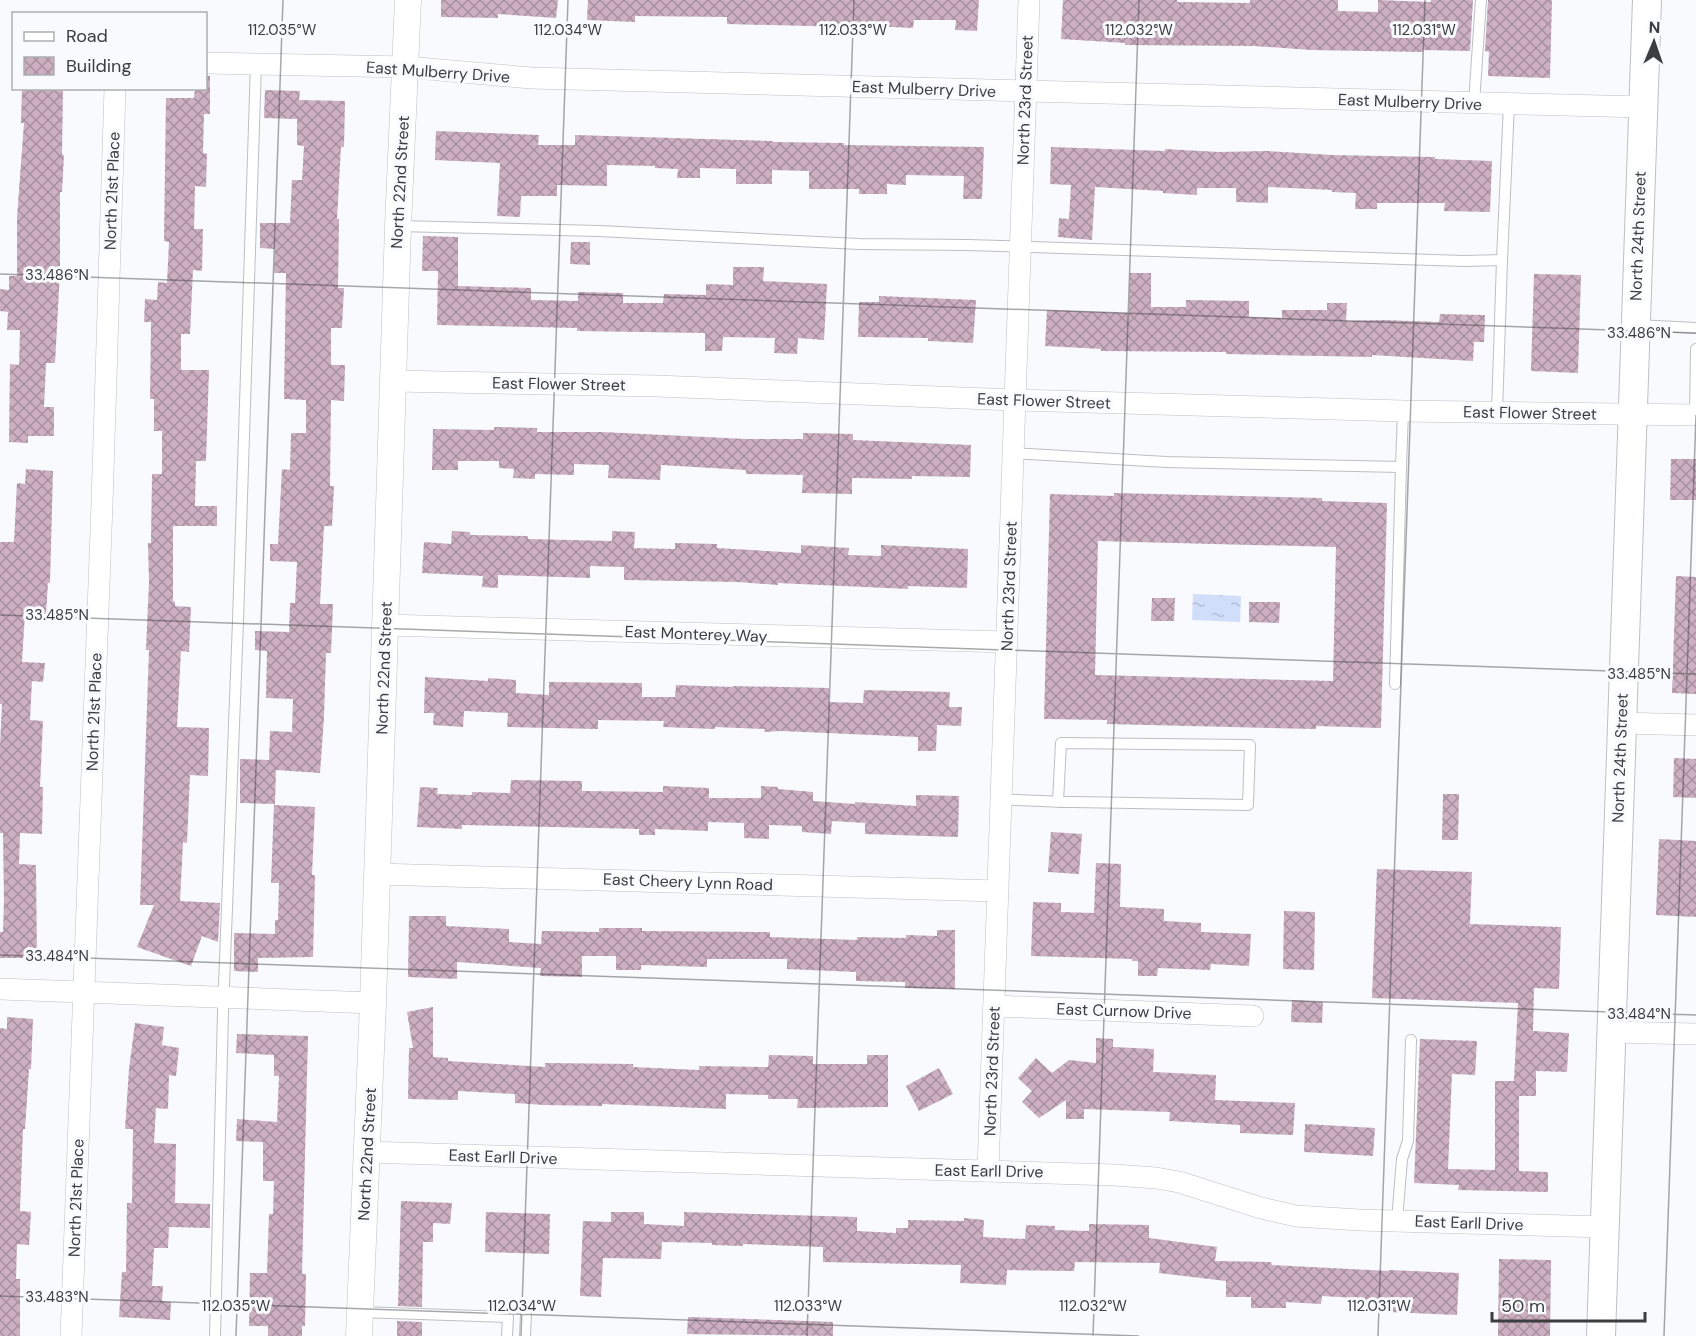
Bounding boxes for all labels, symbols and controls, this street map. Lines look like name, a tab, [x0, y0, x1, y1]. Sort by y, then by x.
legend	[12, 12, 207, 90]
north arrow	[1624, 12, 1684, 72]
text: N	[1648, 17, 1661, 38]
text: 112.035°W	[248, 20, 317, 40]
text: 112.034°W	[534, 20, 603, 40]
text: 112.033°W	[819, 20, 887, 40]
text: 112.032°W	[1105, 20, 1173, 40]
text: 112.031°W	[1392, 20, 1456, 40]
text: Road	[66, 24, 108, 48]
street label: North 23rd Street	[1012, 35, 1038, 165]
text: Building	[66, 54, 131, 78]
street label: East Mulberry Drive	[365, 56, 511, 88]
street label: East Mulberry Drive	[852, 76, 996, 102]
street label: East Mulberry Drive	[1338, 89, 1482, 115]
street label: North 22nd Street	[386, 115, 414, 249]
street label: North 21st Place	[99, 131, 125, 251]
street label: North 24th Street	[1625, 171, 1651, 301]
text: 33.486°N	[25, 265, 89, 285]
text: 33.486°N	[1607, 323, 1671, 343]
street label: East Flower Street	[492, 372, 626, 396]
street label: East Flower Street	[977, 388, 1111, 414]
street label: East Flower Street	[1463, 401, 1597, 425]
street label: North 23rd Street	[996, 521, 1022, 651]
street label: North 22nd Street	[371, 601, 397, 735]
text: 33.485°N	[25, 605, 89, 625]
street label: East Monterey Way	[624, 621, 768, 647]
street label: North 21st Place	[81, 652, 107, 772]
text: 33.485°N	[1607, 664, 1671, 684]
street label: North 24th Street	[1607, 693, 1633, 823]
street label: East Cheery Lynn Road	[603, 869, 773, 895]
text: 33.484°N	[25, 946, 89, 966]
street label: East Curnow Drive	[1056, 998, 1192, 1024]
text: 33.484°N	[1607, 1004, 1671, 1024]
street label: North 23rd Street	[979, 1006, 1005, 1136]
street label: North 22nd Street	[353, 1087, 381, 1221]
street label: North 21st Place	[63, 1138, 89, 1258]
street label: East Earll Drive	[448, 1145, 558, 1169]
street label: East Earll Drive	[934, 1160, 1044, 1182]
street label: East Earll Drive	[1414, 1211, 1524, 1235]
scale bar	[1492, 1285, 1645, 1323]
text: 33.483°N	[25, 1287, 89, 1307]
text: 50 m	[1501, 1294, 1545, 1318]
text: 112.035°W	[202, 1296, 271, 1316]
text: 112.034°W	[488, 1296, 557, 1316]
text: 112.033°W	[774, 1296, 842, 1316]
text: 112.032°W	[1059, 1296, 1127, 1316]
text: 112.031°W	[1347, 1296, 1411, 1316]

